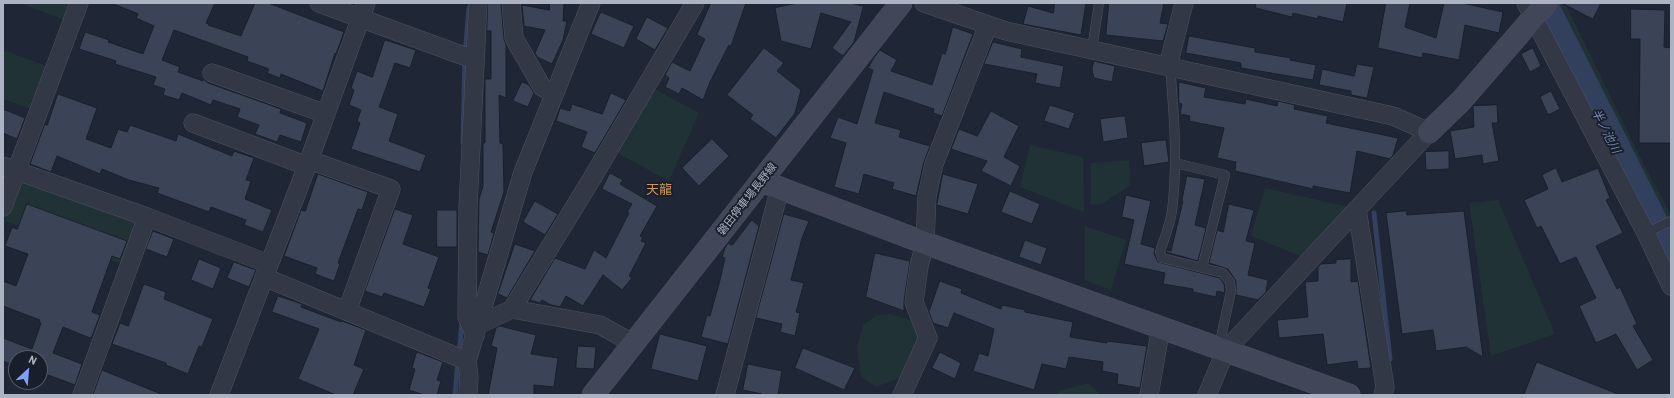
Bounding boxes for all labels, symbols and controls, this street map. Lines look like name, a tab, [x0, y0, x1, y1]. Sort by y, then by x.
water label: 半ノ池川	[1589, 106, 1623, 156]
street label: 磐田停車場長野線	[715, 160, 779, 238]
district label: 天龍	[646, 182, 672, 198]
north arrow	[8, 350, 48, 390]
text: N	[27, 352, 39, 367]

